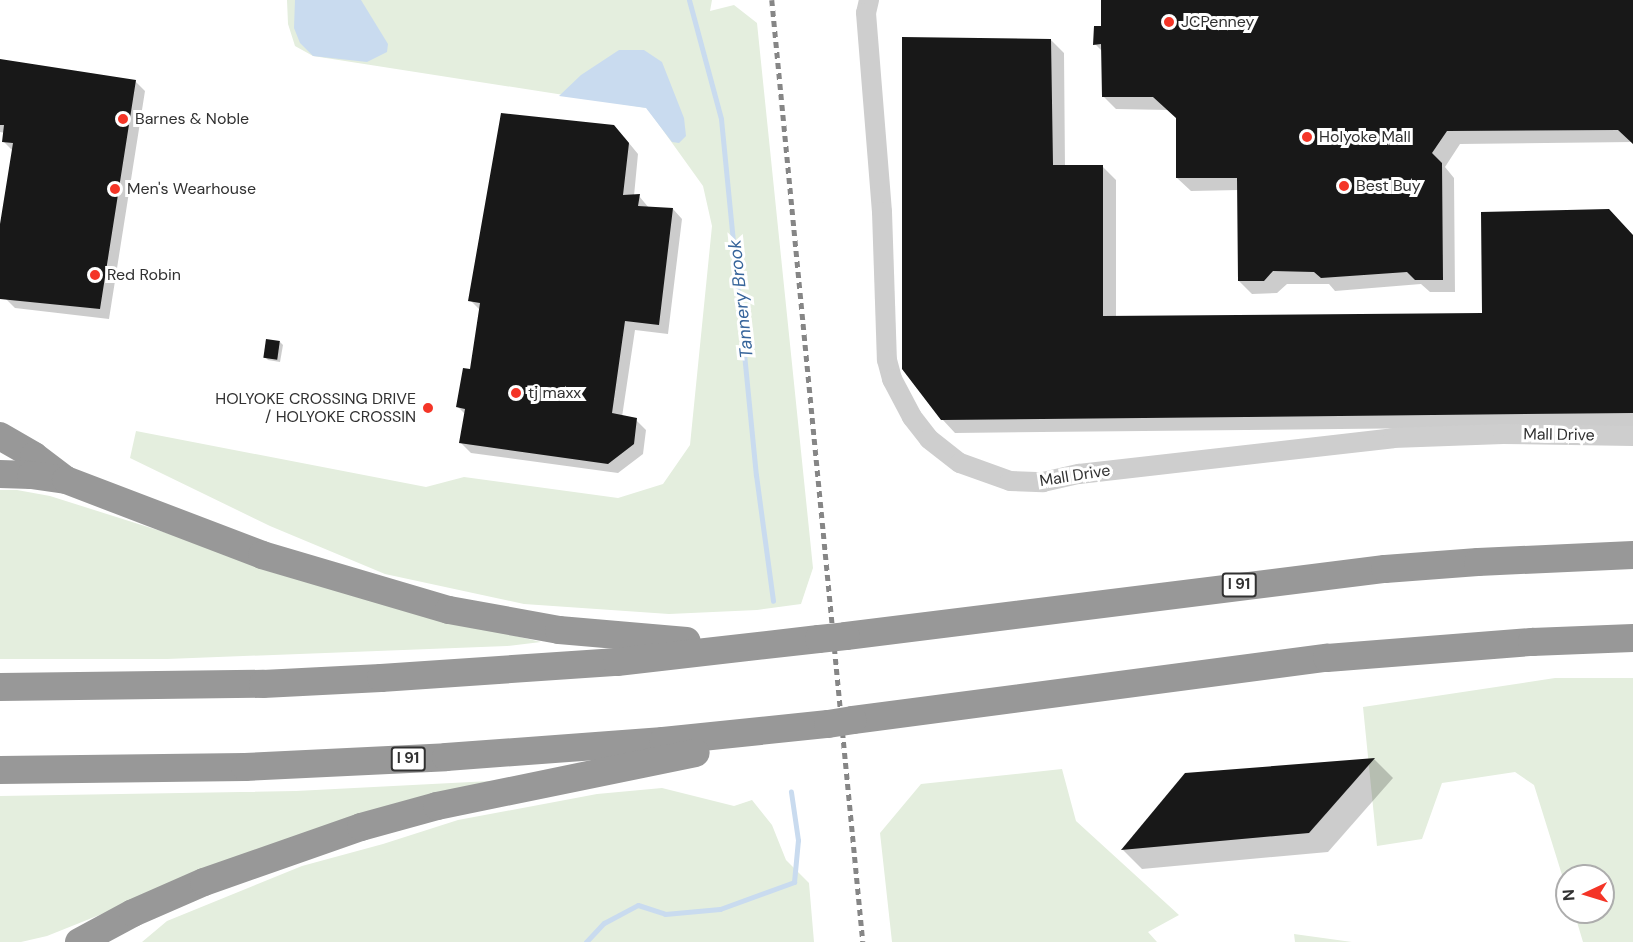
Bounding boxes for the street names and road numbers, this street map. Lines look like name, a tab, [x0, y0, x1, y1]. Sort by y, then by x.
street label: Mall Drive	[1523, 425, 1595, 445]
street label: Mall Drive	[1038, 461, 1112, 491]
road number: I 91	[1221, 573, 1257, 597]
road number: I 91	[390, 747, 426, 771]

